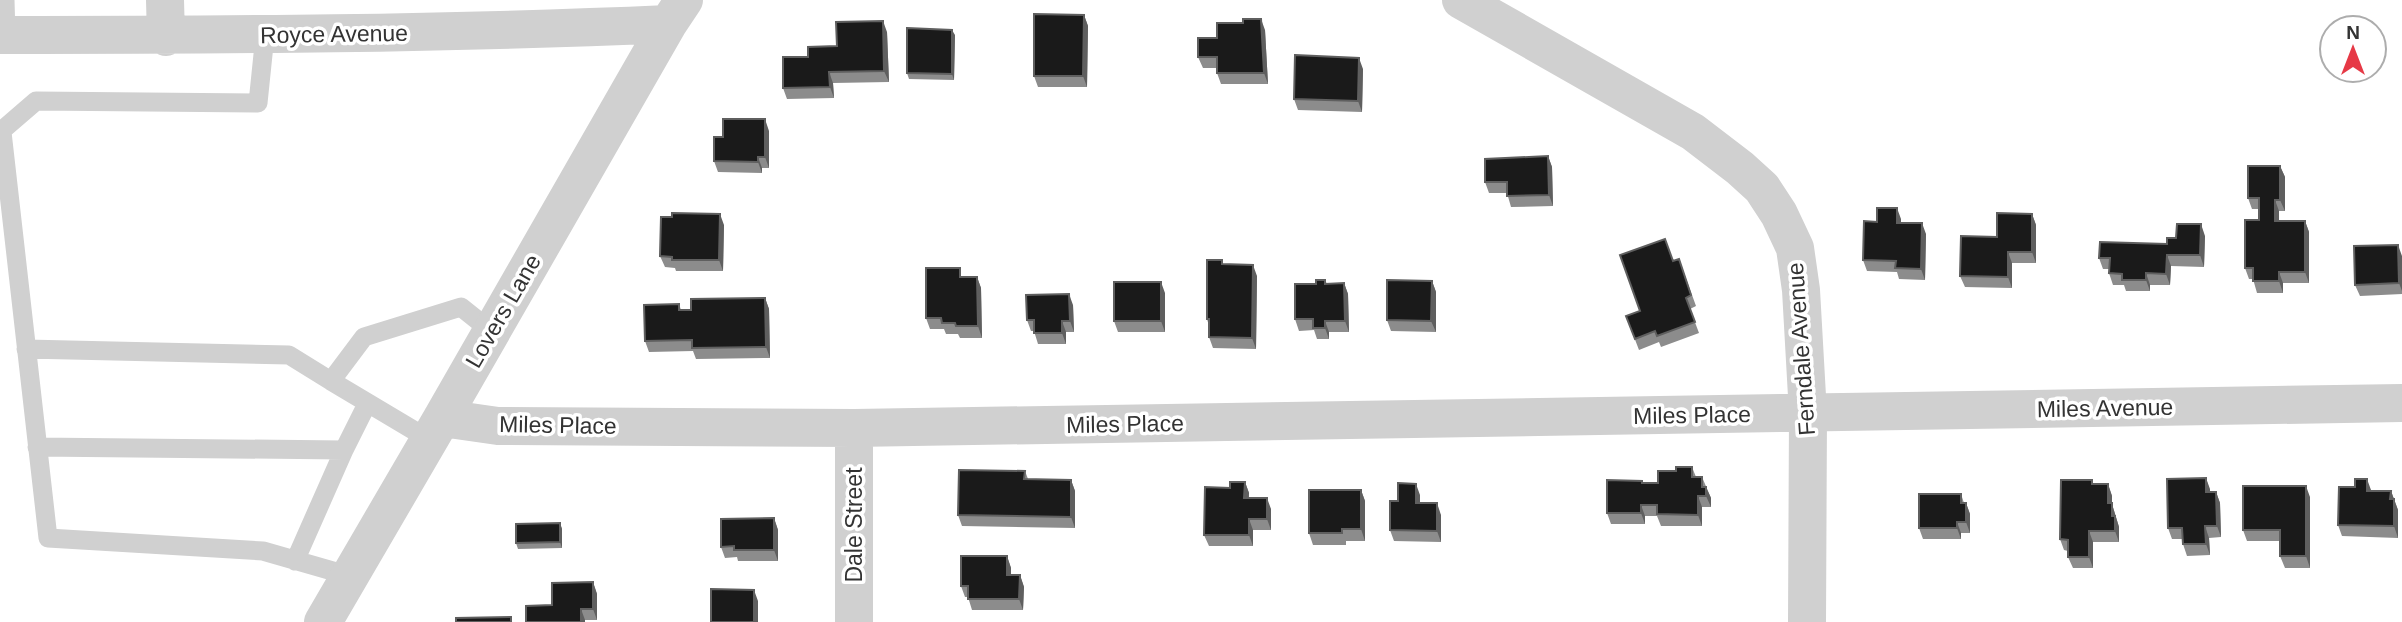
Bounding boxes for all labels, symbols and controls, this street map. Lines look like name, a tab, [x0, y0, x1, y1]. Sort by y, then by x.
north arrow	[2318, 14, 2388, 84]
street label: Royce Avenue	[260, 20, 408, 48]
text: N	[2346, 22, 2360, 43]
street label: Lovers Lane	[460, 250, 546, 372]
street label: Ferndale Avenue	[1782, 262, 1820, 436]
street label: Miles Avenue	[2037, 394, 2173, 422]
street label: Miles Place	[1633, 401, 1751, 429]
street label: Miles Place	[1066, 410, 1184, 438]
street label: Miles Place	[499, 411, 617, 439]
street label: Dale Street	[841, 467, 867, 583]

